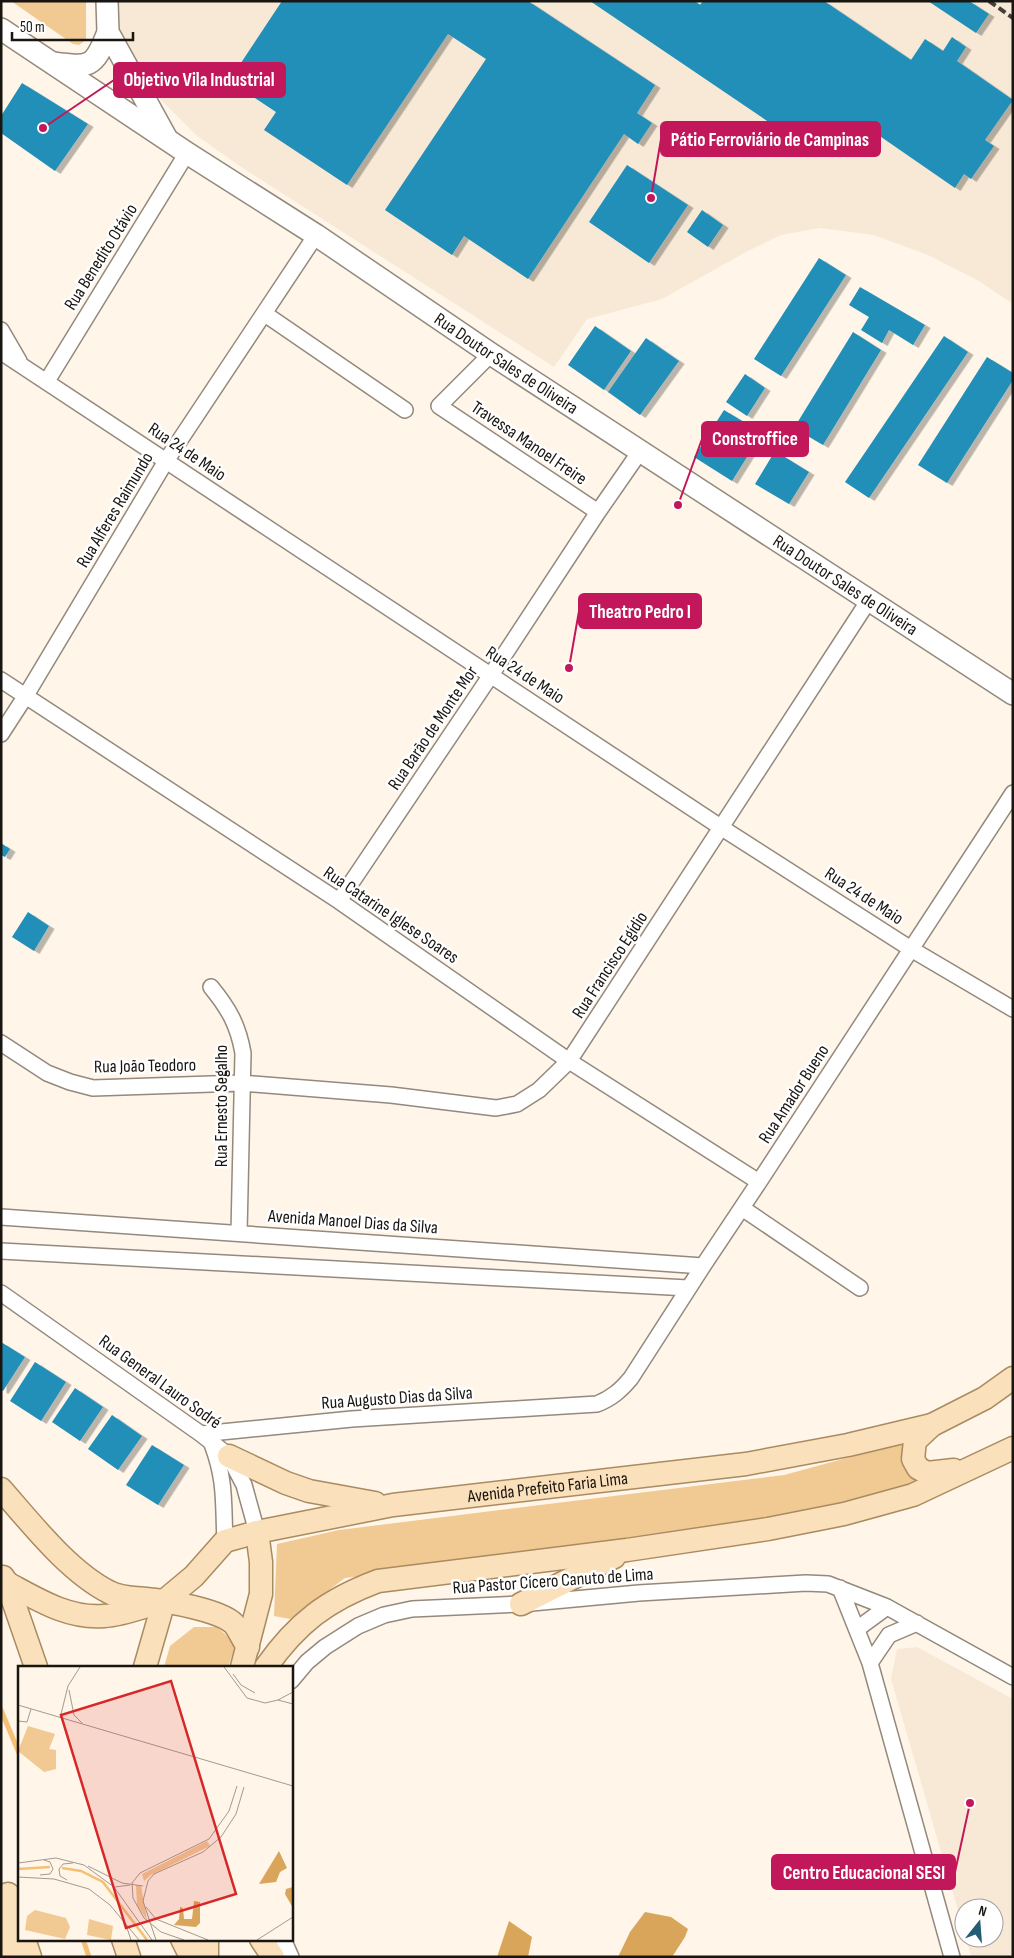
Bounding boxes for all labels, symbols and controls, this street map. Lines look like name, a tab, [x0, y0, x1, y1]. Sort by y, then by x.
scale bar	[12, 10, 134, 42]
text: 50 m	[20, 18, 45, 37]
callout: Objetivo Vila Industrial	[114, 63, 285, 97]
text: Objetivo Vila Industrial	[123, 69, 275, 92]
callout: Pátio Ferroviário de Campinas	[661, 122, 880, 156]
text: Pátio Ferroviário de Campinas	[671, 129, 869, 152]
street label: Rua Benedito Otávio	[60, 200, 142, 314]
street label: Rua Doutor Sales de Oliveira	[431, 308, 582, 418]
street label: Travessa Manoel Freire	[467, 397, 591, 489]
street label: Rua 24 de Maio	[144, 418, 230, 486]
callout: Constroffice	[702, 422, 808, 456]
text: Constroffice	[712, 428, 798, 451]
street label: Rua Alferes Raimundo	[72, 449, 158, 571]
street label: Rua Doutor Sales de Oliveira	[769, 530, 922, 640]
callout: Theatro Pedro I	[579, 594, 701, 628]
text: Theatro Pedro I	[589, 601, 691, 624]
street label: Rua 24 de Maio	[482, 642, 568, 708]
street label: Rua Barão de Monte Mor	[384, 662, 482, 794]
street label: Rua Catarine Iglese Soares	[320, 862, 462, 968]
street label: Rua 24 de Maio	[821, 863, 907, 929]
street label: Rua Francisco Egídio	[568, 908, 652, 1022]
street label: Rua Amador Bueno	[754, 1041, 834, 1147]
street label: Rua Ernesto Segalho	[211, 1045, 232, 1167]
street label: Rua João Teodoro	[94, 1055, 196, 1077]
street label: Avenida Manoel Dias da Silva	[267, 1206, 439, 1238]
street label: Rua General Lauro Sodré	[95, 1331, 225, 1433]
street label: Rua Augusto Dias da Silva	[321, 1382, 473, 1414]
street label: Avenida Prefeito Faria Lima	[465, 1467, 629, 1507]
street label: Rua Pastor Cícero Canuto de Lima	[452, 1564, 654, 1598]
inset map	[18, 1666, 292, 1940]
callout: Centro Educacional SESI	[772, 1855, 955, 1889]
text: Centro Educacional SESI	[783, 1862, 945, 1885]
north arrow	[954, 1898, 1004, 1948]
text: N	[977, 1902, 989, 1920]

